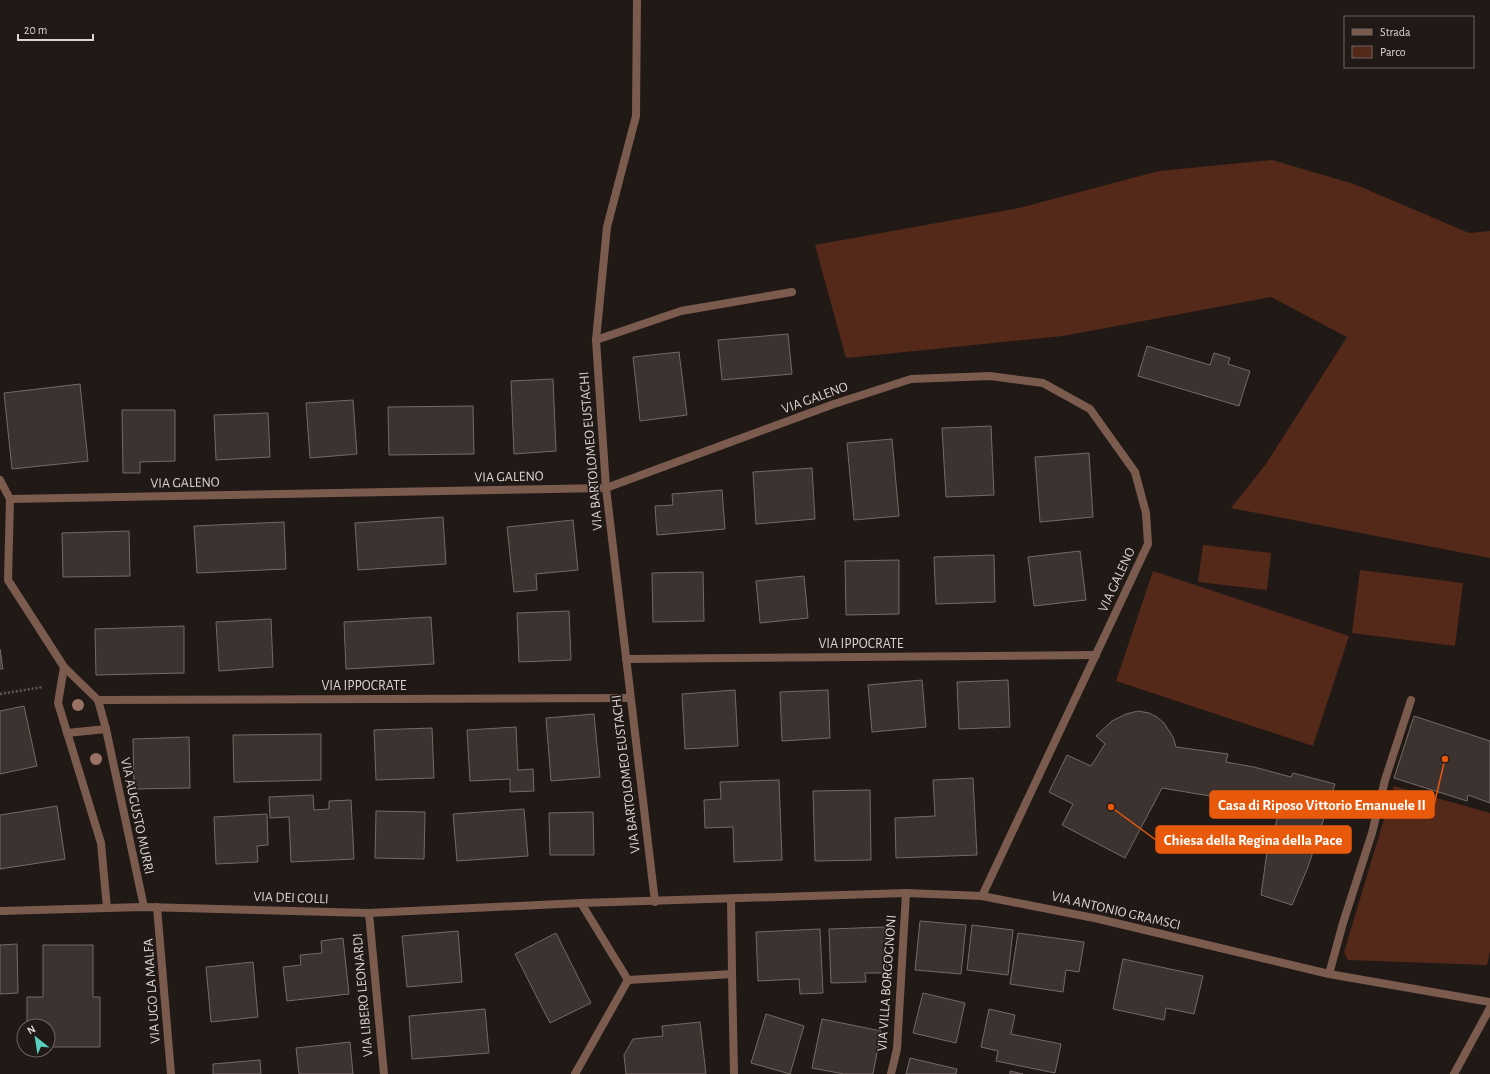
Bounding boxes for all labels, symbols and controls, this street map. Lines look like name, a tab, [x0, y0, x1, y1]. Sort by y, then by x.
scale bar	[18, 16, 93, 42]
legend	[1344, 16, 1474, 68]
text: 20 m	[24, 24, 47, 36]
text: Strada	[1380, 26, 1411, 38]
text: Parco	[1380, 46, 1406, 58]
street label: VIA BARTOLOMEO EUSTACHI	[577, 371, 605, 531]
street label: VIA GALENO	[780, 380, 850, 416]
street label: VIA GALENO	[474, 469, 544, 485]
street label: VIA GALENO	[150, 475, 220, 491]
street label: VIA GALENO	[1096, 546, 1138, 614]
street label: VIA IPPOCRATE	[818, 637, 904, 651]
street label: VIA IPPOCRATE	[321, 679, 407, 693]
street label: VIA BARTOLOMEO EUSTACHI	[609, 694, 643, 854]
street label: VIA AUGUSTO MURRI	[118, 756, 156, 876]
callout: Casa di Riposo Vittorio Emanuele II	[1210, 791, 1434, 818]
text: Casa di Riposo Vittorio Emanuele II	[1218, 798, 1426, 813]
callout: Chiesa della Regina della Pace	[1156, 826, 1351, 853]
text: Chiesa della Regina della Pace	[1164, 833, 1342, 848]
street label: VIA ANTONIO GRAMSCI	[1050, 889, 1182, 933]
street label: VIA DEI COLLI	[253, 890, 329, 906]
street label: VIA VILLA BORGOGNONI	[875, 914, 899, 1052]
street label: VIA LIBERO LEONARDI	[351, 933, 375, 1057]
street label: VIA UGO LA MALFA	[141, 938, 163, 1044]
north arrow	[16, 1018, 56, 1058]
text: N	[25, 1023, 37, 1036]

